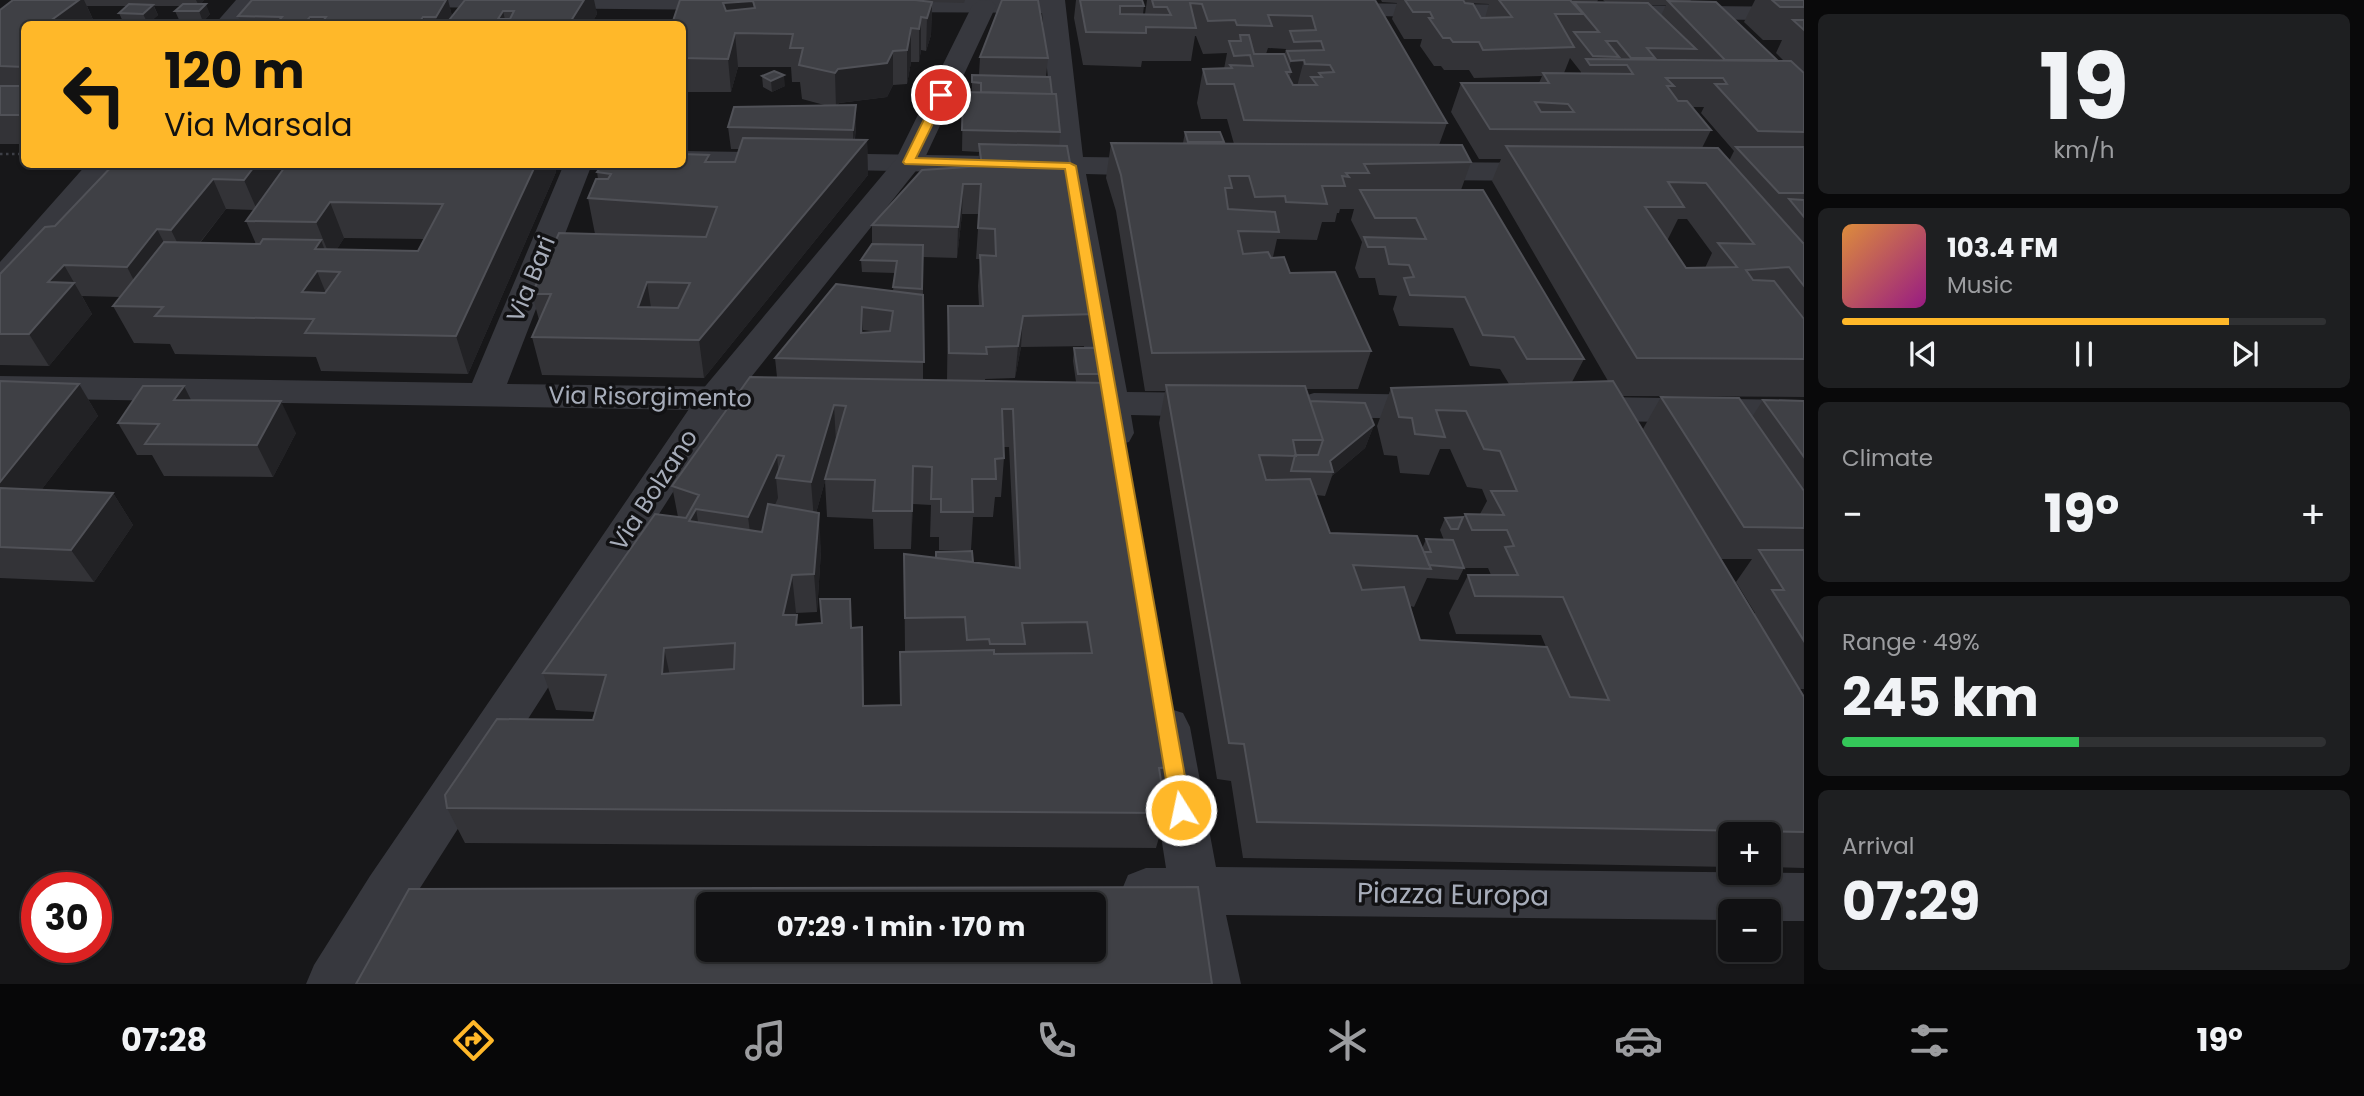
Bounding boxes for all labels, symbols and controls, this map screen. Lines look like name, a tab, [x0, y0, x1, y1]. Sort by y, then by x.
text: 19	[2039, 23, 2129, 151]
text: 120 m	[164, 37, 305, 105]
icon: left	[49, 49, 140, 140]
pin	[911, 65, 971, 125]
icon: arrive	[922, 76, 960, 114]
text: Via Marsala	[164, 102, 353, 147]
text: km/h	[2053, 134, 2115, 166]
text: 103.4 FM	[1947, 230, 2058, 266]
street label: Via Bari	[498, 231, 563, 327]
text: Music	[1947, 269, 2013, 301]
icon: previous	[1904, 335, 1942, 373]
icon: pause	[2065, 335, 2103, 373]
icon: next	[2226, 335, 2264, 373]
street label: Via Risorgimento	[548, 378, 752, 415]
street label: Via Bolzano	[602, 423, 705, 557]
text: Climate	[1842, 442, 1933, 474]
text: 19°	[2044, 477, 2119, 550]
text: −	[1842, 488, 1863, 541]
text: +	[2300, 488, 2326, 541]
text: Range · 49%	[1842, 626, 1980, 658]
text: 245 km	[1842, 661, 2039, 734]
position arrow	[1144, 773, 1218, 847]
map controls	[1718, 822, 1781, 962]
button: +	[1718, 822, 1781, 885]
text: Arrival	[1842, 830, 1914, 862]
text: 07:29	[1842, 865, 1980, 938]
speed limit sign: 30	[21, 872, 112, 963]
street label: Piazza Europa	[1356, 873, 1550, 916]
button: −	[1718, 899, 1781, 962]
text: 07:29 · 1 min · 170 m	[777, 909, 1025, 945]
icon: directions	[449, 1016, 498, 1065]
icon: music	[741, 1016, 790, 1065]
icon: phone	[1032, 1016, 1081, 1065]
icon: climate	[1323, 1016, 1372, 1065]
icon: car	[1614, 1016, 1663, 1065]
icon: filters	[1905, 1016, 1954, 1065]
text: 07:28	[121, 1017, 207, 1062]
text: 19°	[2196, 1017, 2243, 1062]

